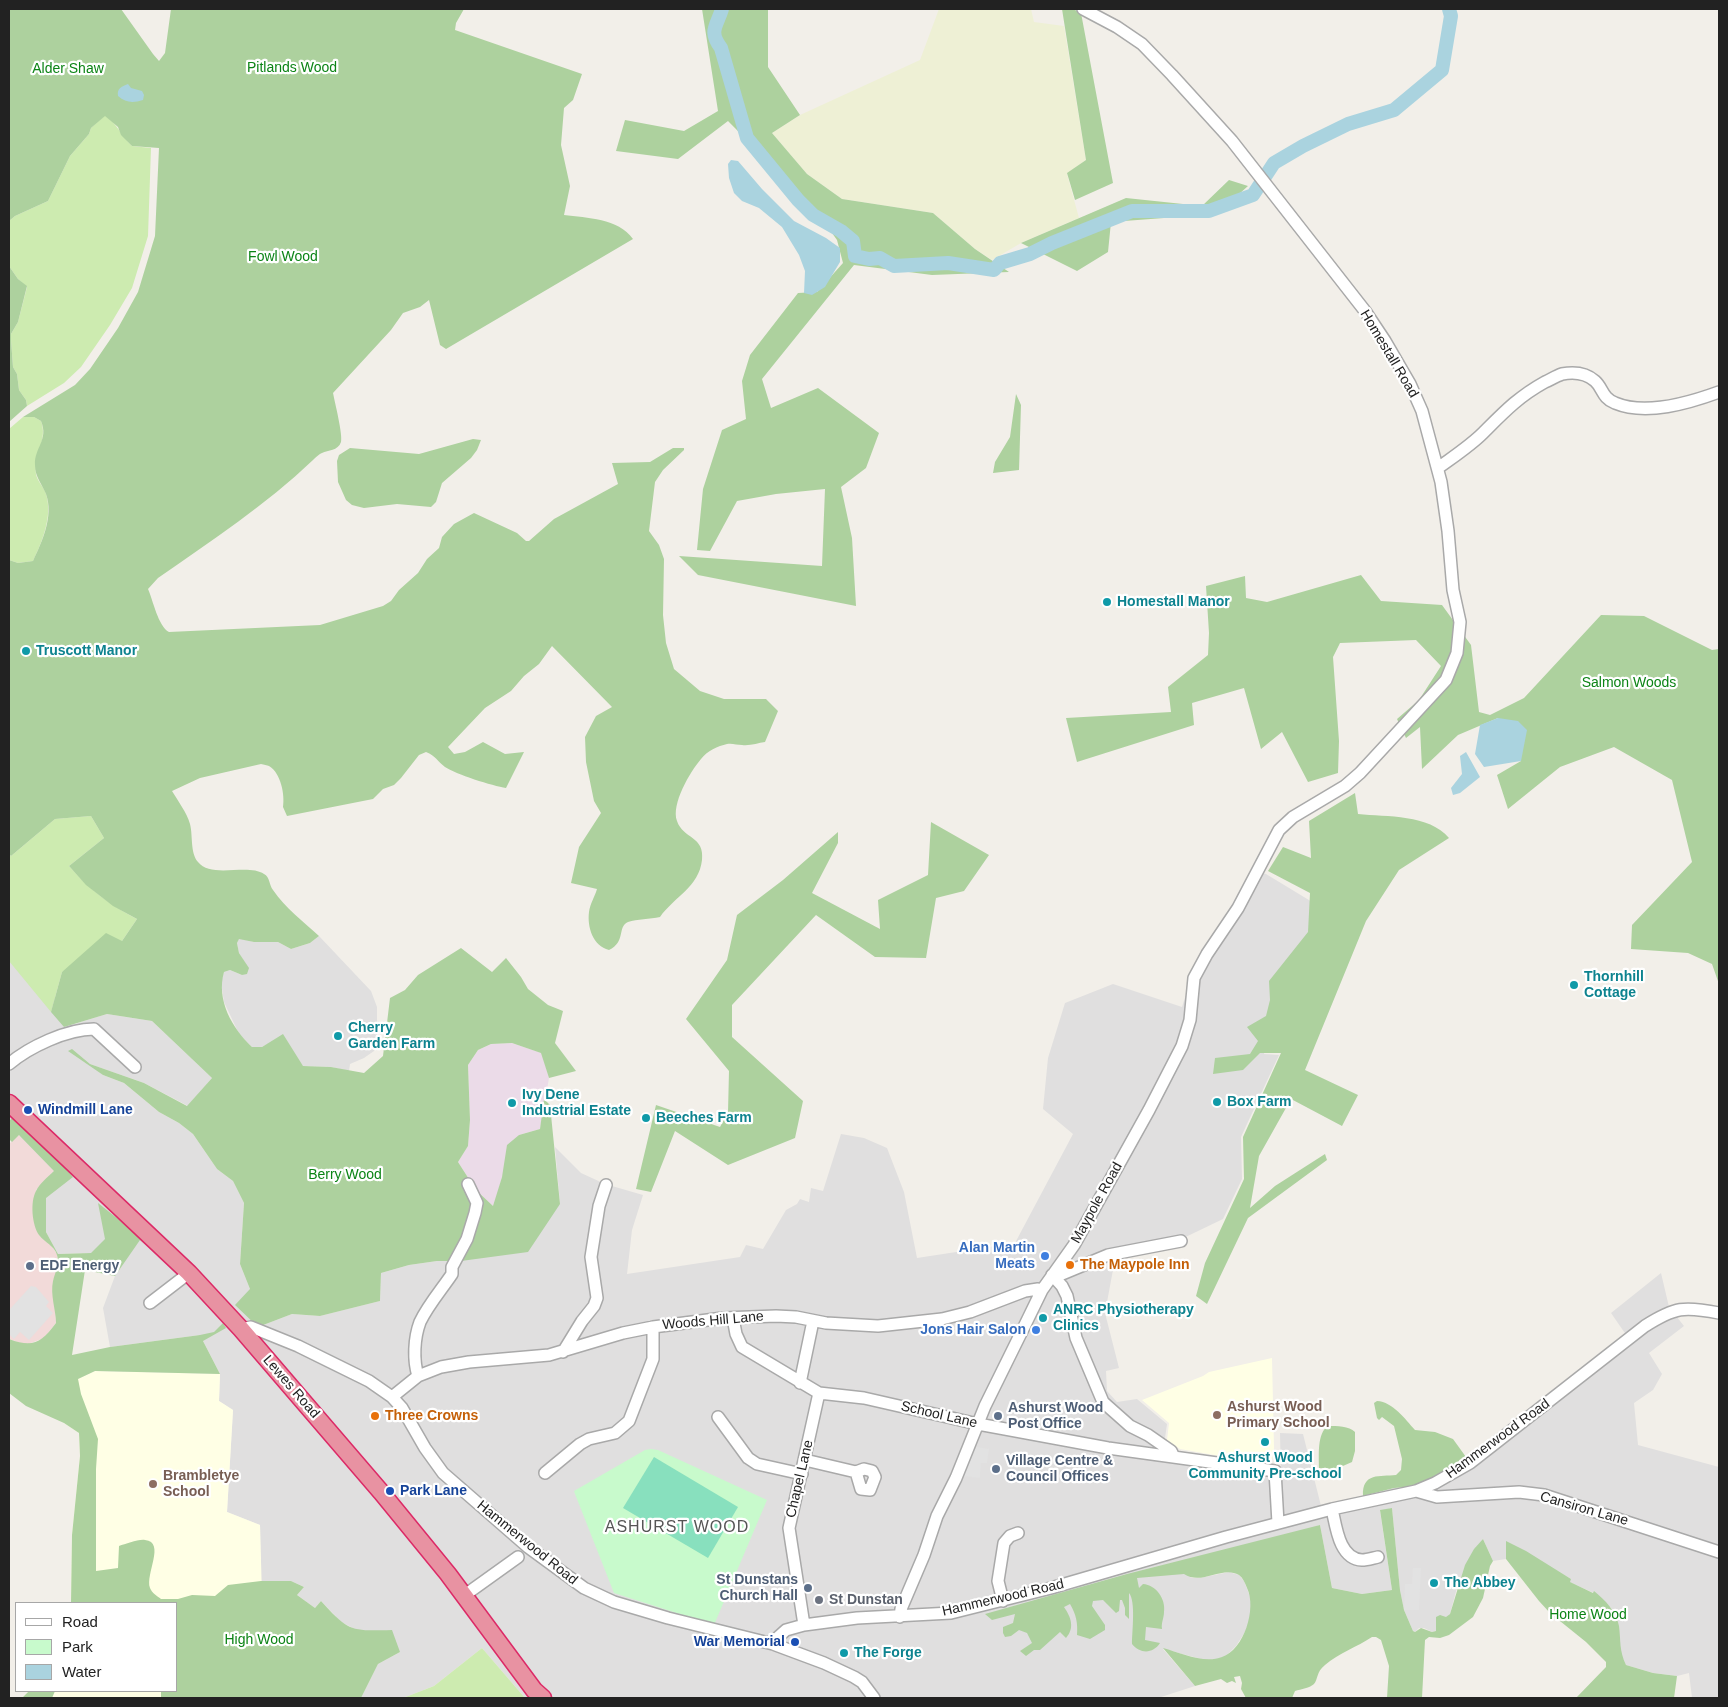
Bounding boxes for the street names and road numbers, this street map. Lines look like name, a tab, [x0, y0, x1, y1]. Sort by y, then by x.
street label: Homestall Road	[1356, 307, 1422, 401]
street label: Maypole Road	[1068, 1159, 1126, 1247]
street label: Woods Hill Lane	[662, 1308, 764, 1334]
street label: Lewes Road	[259, 1352, 323, 1422]
street label: Hammerwood Road	[1443, 1396, 1553, 1482]
street label: School Lane	[899, 1398, 979, 1432]
street label: Chapel Lane	[783, 1438, 817, 1520]
street label: Cansiron Lane	[1538, 1488, 1630, 1530]
street label: Hammerwood Road	[473, 1497, 581, 1589]
street label: Hammerwood Road	[940, 1576, 1066, 1620]

